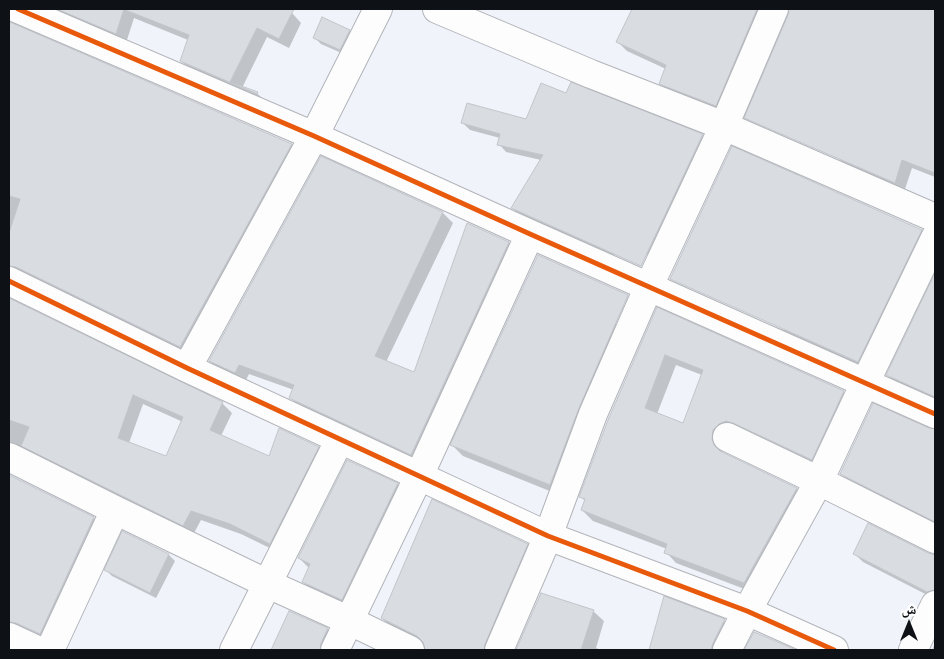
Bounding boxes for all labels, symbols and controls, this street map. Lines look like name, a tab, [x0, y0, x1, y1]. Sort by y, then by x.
text: ش	[902, 598, 916, 619]
north arrow	[884, 599, 934, 649]

